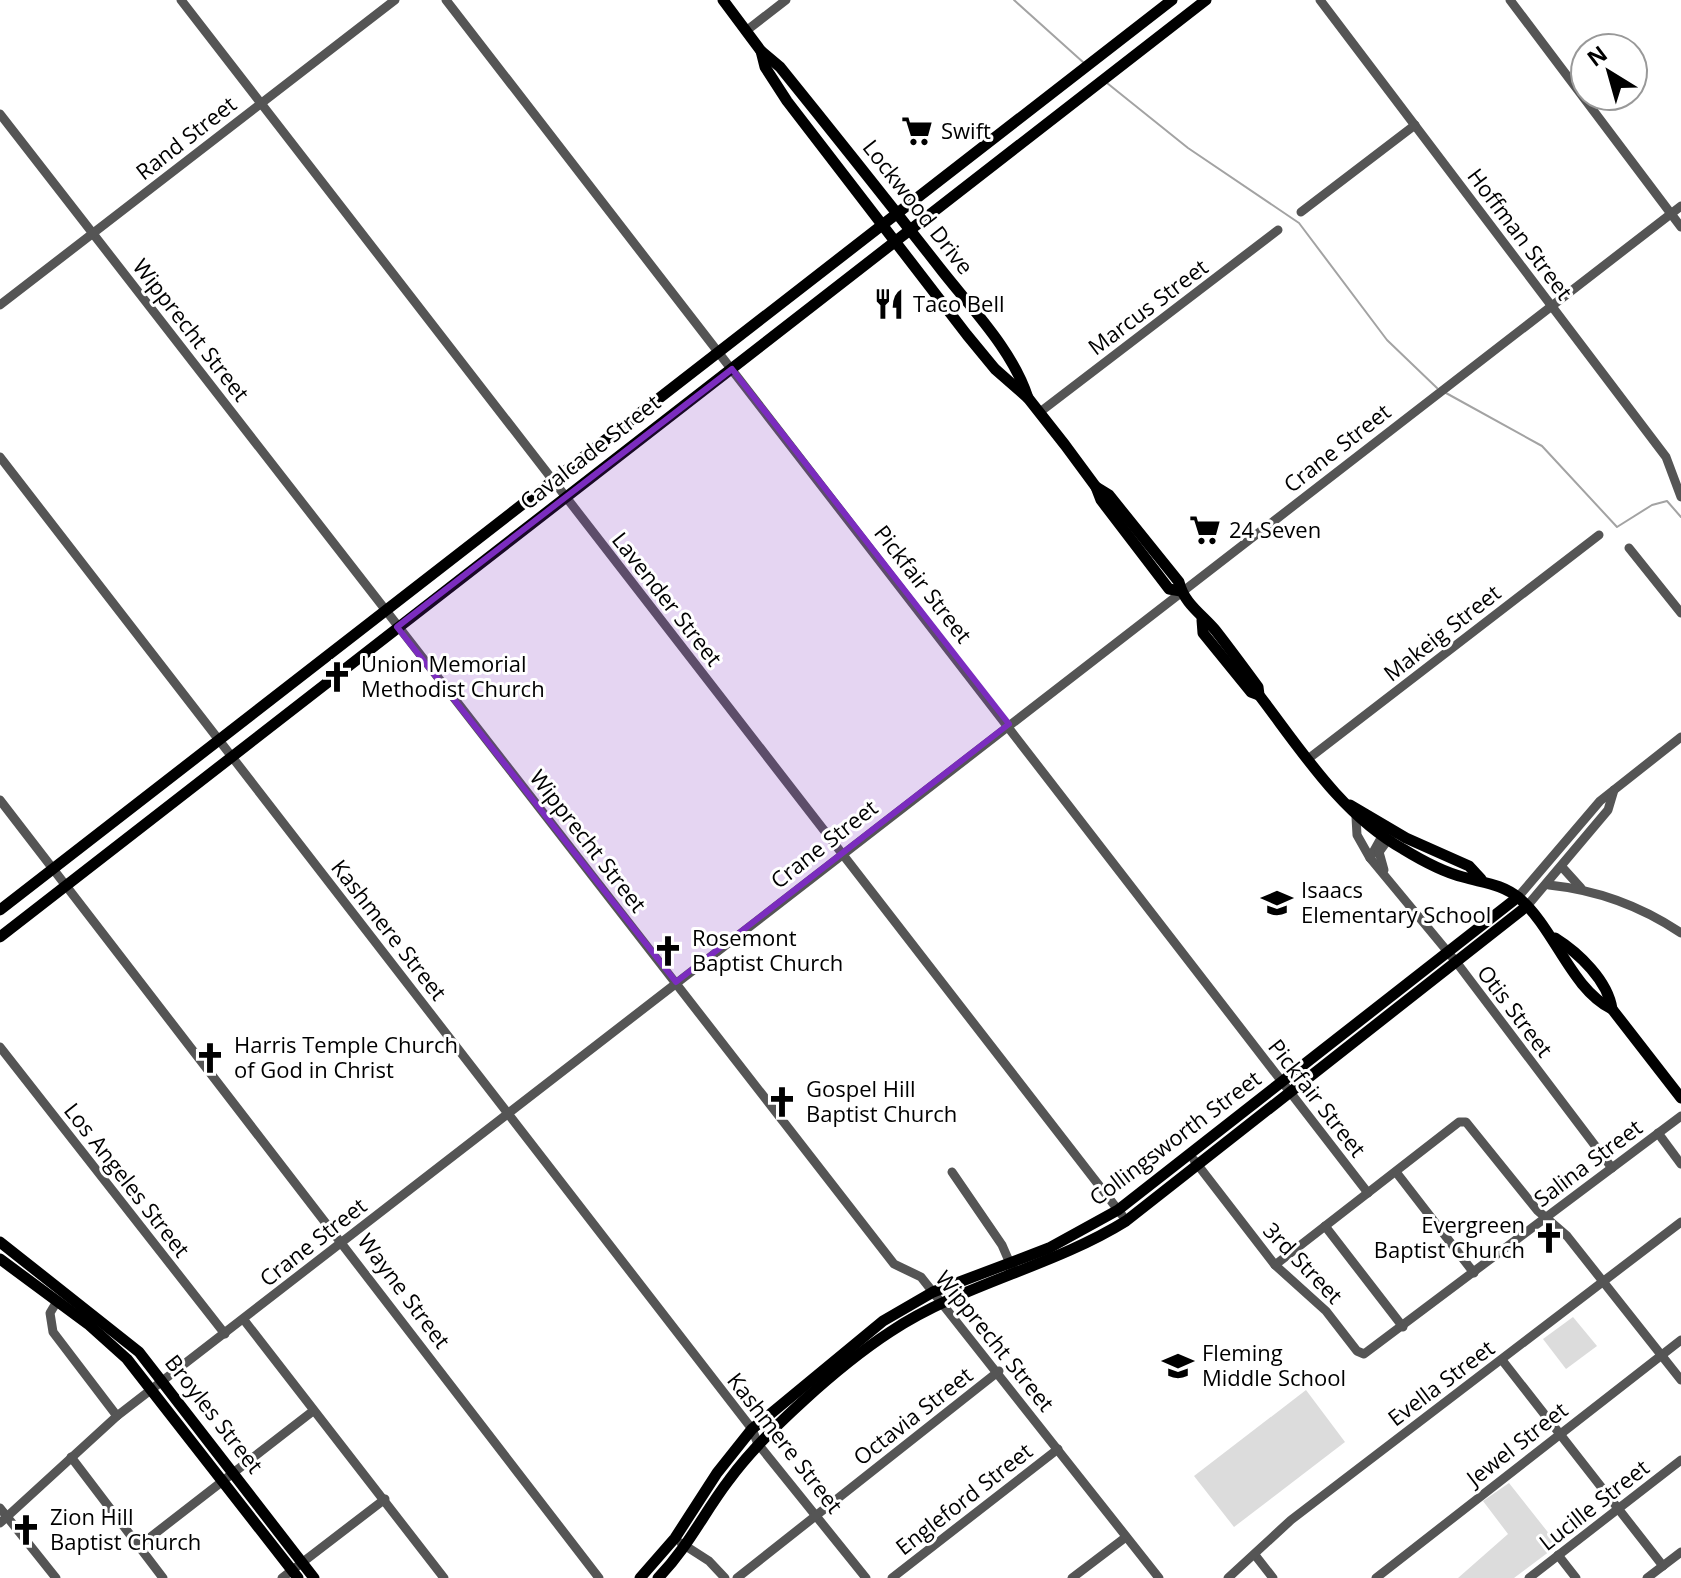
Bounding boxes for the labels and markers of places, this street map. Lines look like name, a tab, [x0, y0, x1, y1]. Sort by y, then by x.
supermarket icon: Swift	[900, 114, 934, 148]
place label: Swift	[941, 115, 991, 145]
restaurant icon: Taco Bell	[872, 287, 906, 321]
place label: Taco Bell	[913, 288, 1005, 318]
supermarket icon: 24 Seven	[1188, 513, 1222, 547]
place label: 24 Seven	[1229, 514, 1321, 544]
place label: Union Memorial Methodist Church	[361, 648, 545, 703]
church icon: Union Memorial Methodist Church	[320, 660, 354, 694]
place label: Isaacs Elementary School	[1301, 874, 1491, 929]
school or university icon: Isaacs Elementary School	[1260, 886, 1294, 920]
place label: Rosemont Baptist Church	[692, 922, 843, 977]
church icon: Rosemont Baptist Church	[651, 934, 685, 968]
place label: Harris Temple Church of God in Christ	[234, 1029, 458, 1084]
church icon: Harris Temple Church of God in Christ	[193, 1041, 227, 1075]
place label: Gospel Hill Baptist Church	[806, 1073, 957, 1128]
church icon: Gospel Hill Baptist Church	[765, 1085, 799, 1119]
place label: Evergreen Baptist Church	[1374, 1209, 1525, 1264]
church icon: Evergreen Baptist Church	[1532, 1221, 1566, 1255]
place label: Fleming Middle School	[1202, 1337, 1346, 1392]
school or university icon: Fleming Middle School	[1161, 1349, 1195, 1383]
place label: Zion Hill Baptist Church	[50, 1501, 201, 1556]
church icon: Zion Hill Baptist Church	[9, 1513, 43, 1547]

